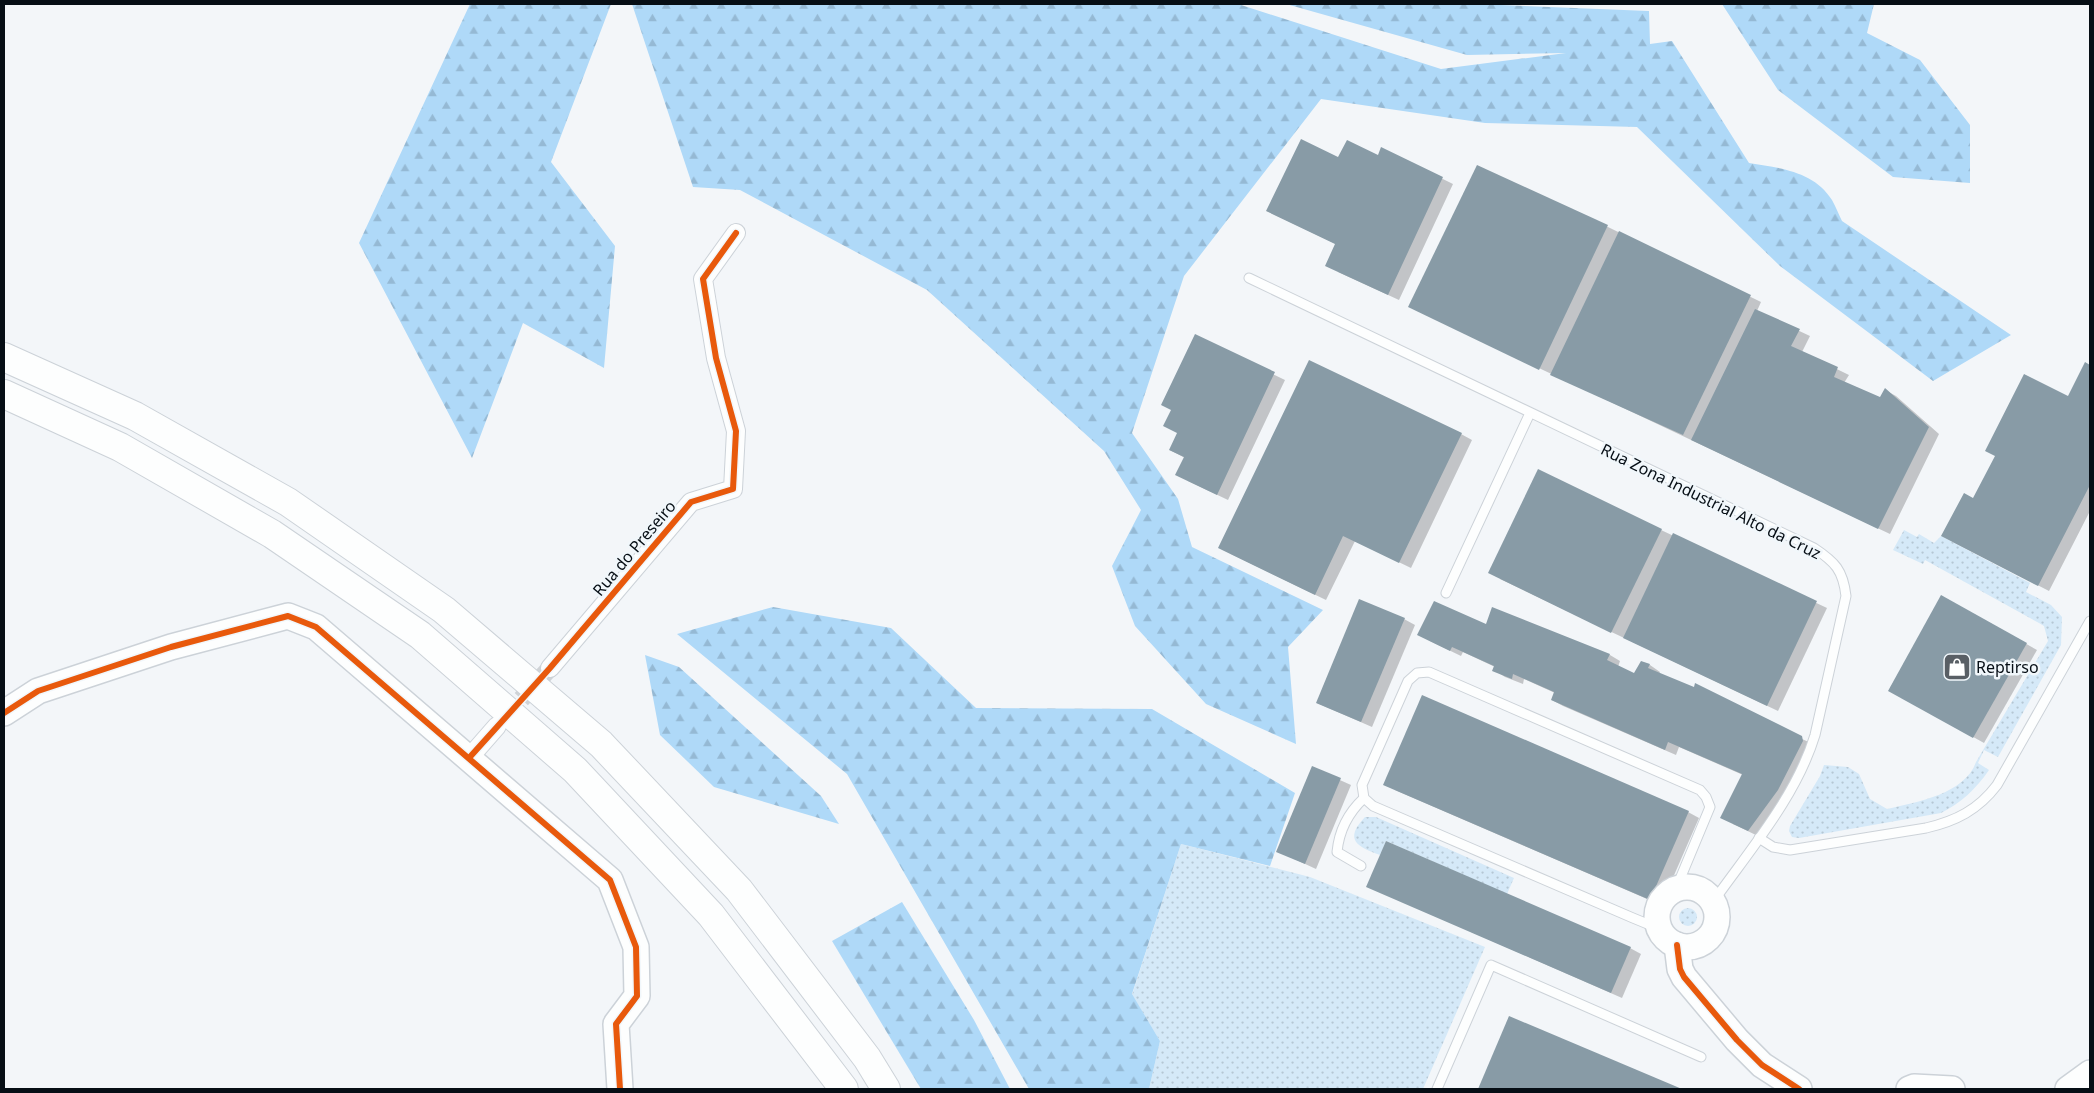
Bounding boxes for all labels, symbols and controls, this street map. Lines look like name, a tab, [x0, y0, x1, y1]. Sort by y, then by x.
street label: Rua Zona Industrial Alto da Cruz	[1597, 438, 1825, 564]
street label: Rua do Preseiro	[588, 496, 680, 600]
shop icon: Reptirso	[1942, 652, 1972, 682]
place label: Reptirso	[1976, 656, 2039, 678]

